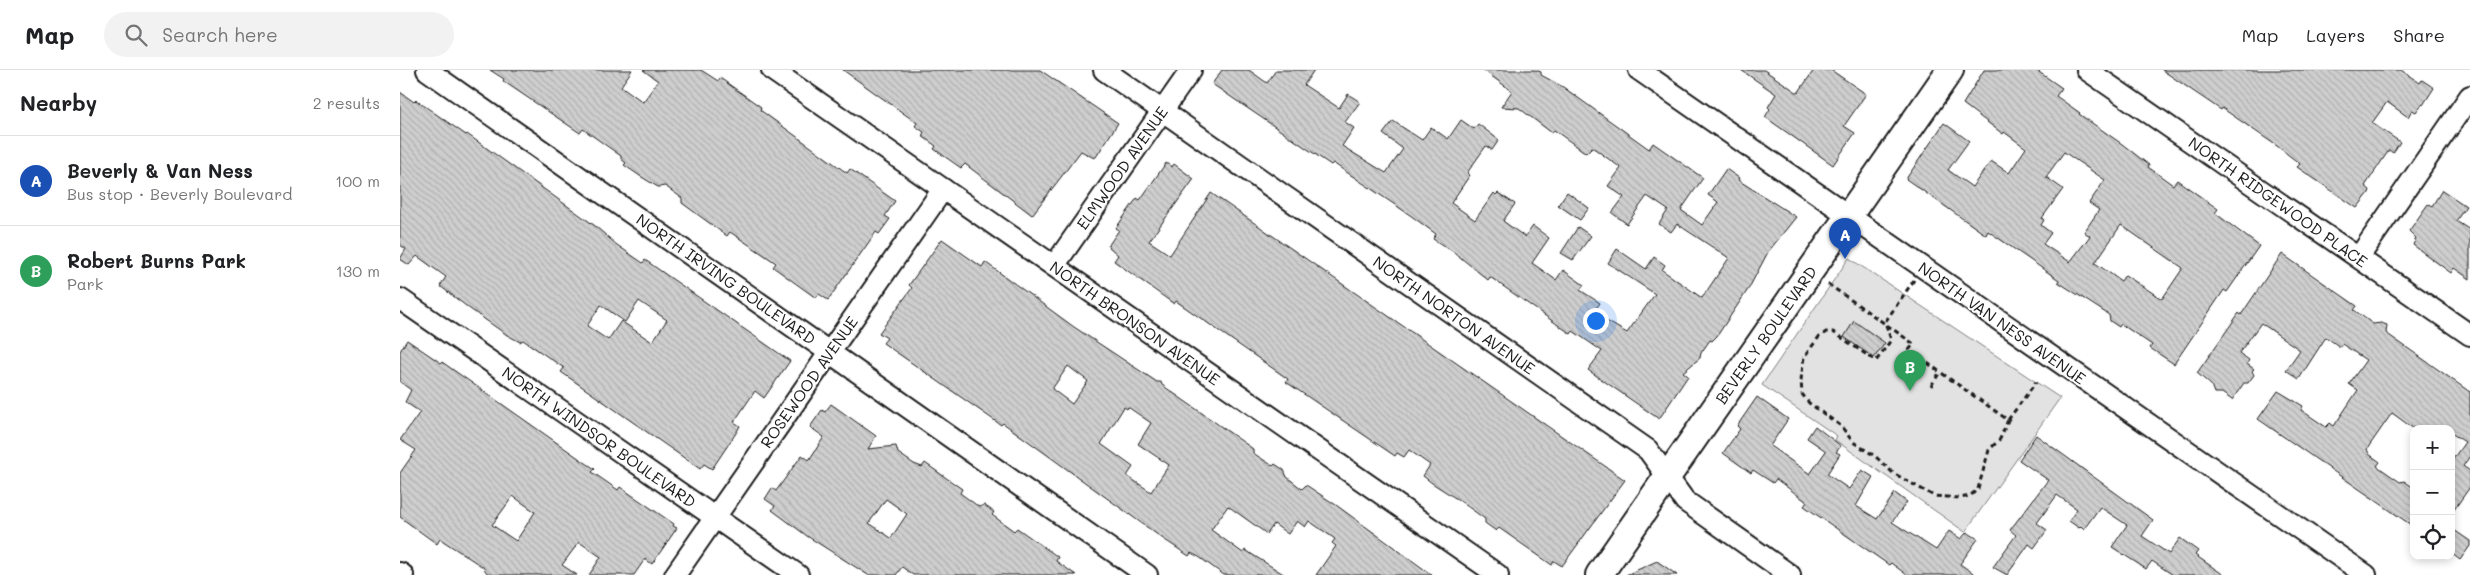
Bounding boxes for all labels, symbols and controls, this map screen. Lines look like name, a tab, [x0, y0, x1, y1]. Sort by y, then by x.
search box	[104, 12, 454, 57]
text: Map	[25, 19, 74, 50]
icon: search	[122, 21, 150, 49]
text: Search here	[162, 22, 278, 47]
text: Map	[2242, 23, 2278, 47]
text: Layers	[2306, 23, 2365, 47]
text: Share	[2393, 23, 2445, 47]
text: Nearby	[20, 89, 97, 116]
text: 2 results	[313, 92, 380, 113]
street label: ELMWOOD AVENUE	[1071, 102, 1172, 233]
street label: NORTH RIDGEWOOD PLACE	[2185, 132, 2372, 272]
text: Beverly & Van Ness	[67, 158, 253, 183]
text: A	[30, 170, 42, 191]
text: 100 m	[335, 170, 380, 191]
text: Bus stop · Beverly Boulevard	[67, 183, 292, 204]
street label: NORTH IRVING BOULEVARD	[632, 208, 820, 349]
pin: A	[1829, 218, 1861, 259]
text: Robert Burns Park	[67, 248, 246, 273]
street label: NORTH NORTON AVENUE	[1369, 251, 1539, 379]
street label: NORTH BRONSON AVENUE	[1046, 256, 1225, 389]
street label: NORTH VAN NESS AVENUE	[1914, 257, 2090, 389]
text: B	[31, 260, 41, 281]
text: 130 m	[336, 260, 380, 281]
street label: BEVERLY BOULEVARD	[1710, 262, 1821, 408]
text: Park	[67, 273, 103, 294]
your location	[1583, 308, 1609, 334]
street label: ROSEWOOD AVENUE	[755, 312, 862, 452]
pin: B	[1894, 350, 1926, 391]
street label: NORTH WINDSOR BOULEVARD	[498, 361, 700, 512]
map controls	[2410, 425, 2455, 560]
button: +	[2410, 425, 2455, 470]
button: −	[2410, 470, 2455, 515]
button: locate	[2410, 515, 2455, 560]

